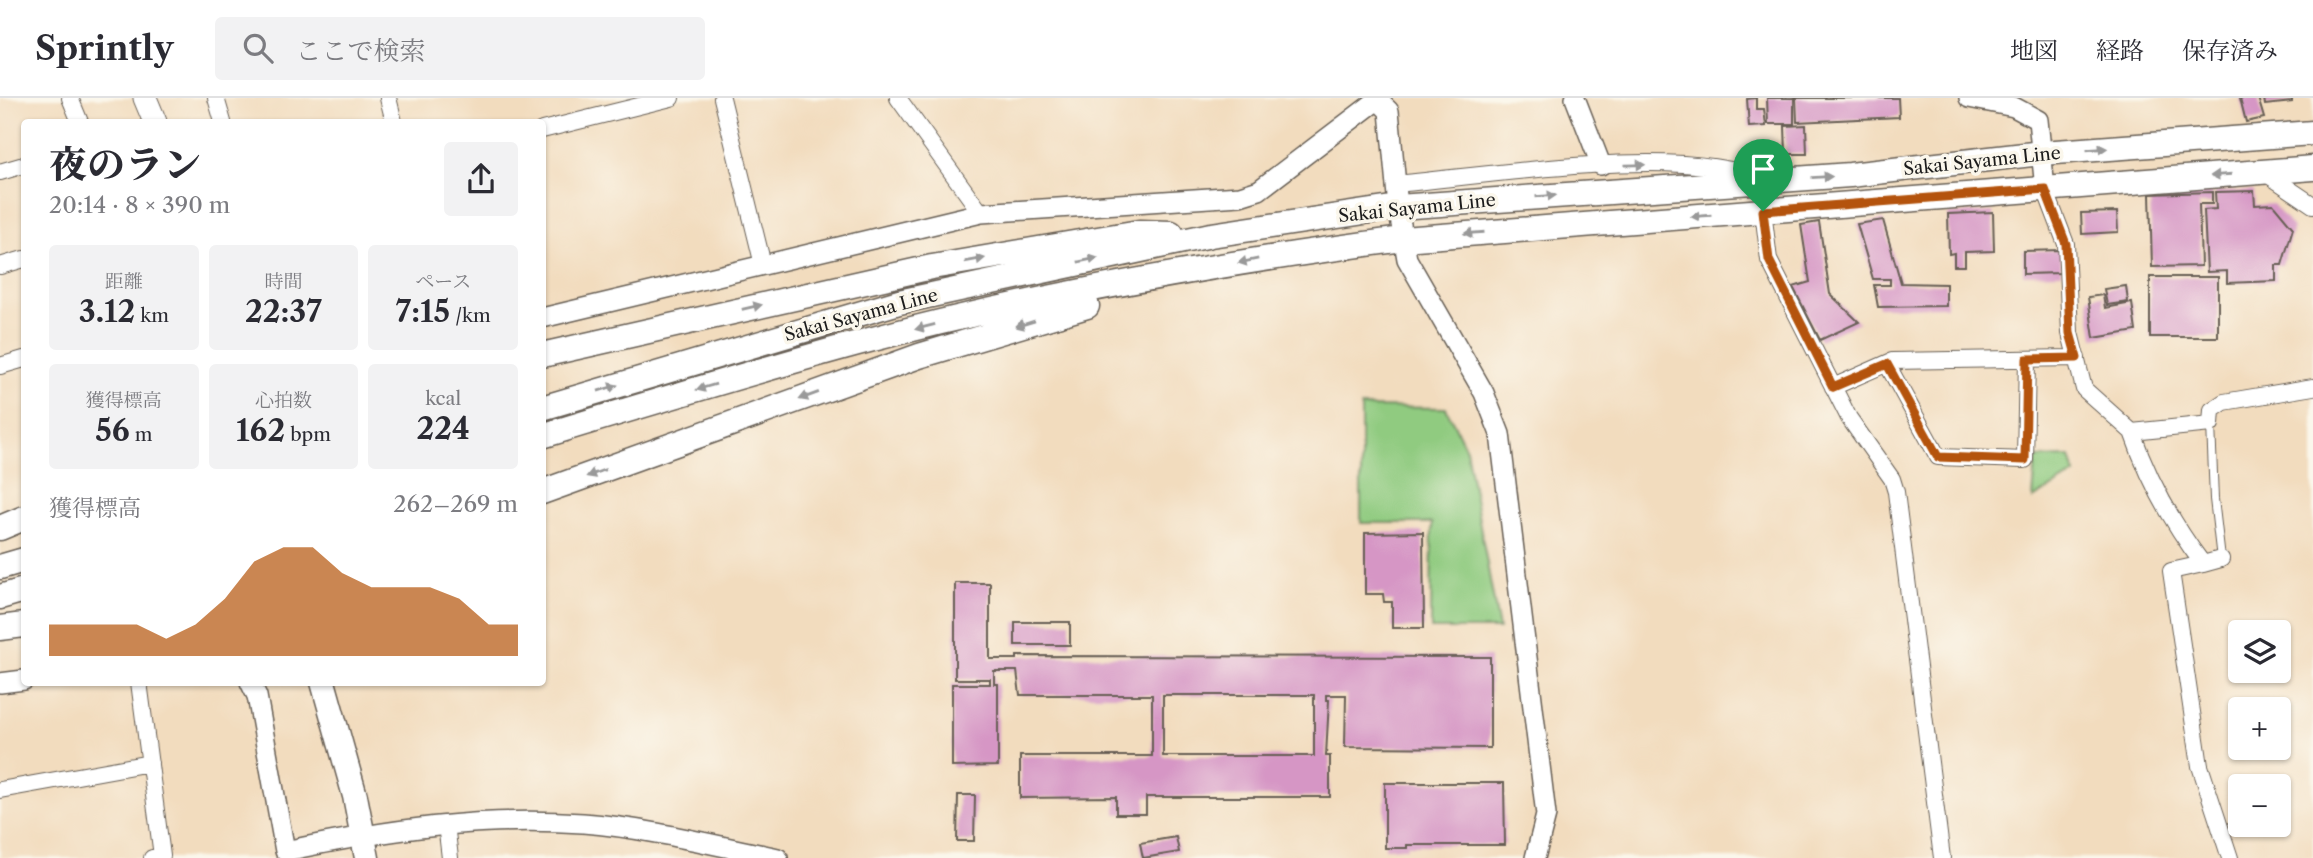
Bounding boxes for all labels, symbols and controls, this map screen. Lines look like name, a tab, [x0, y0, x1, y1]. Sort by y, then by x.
search box	[215, 17, 705, 80]
text: Sprintly	[35, 28, 173, 69]
icon: search	[239, 29, 277, 67]
text: ここで検索	[295, 35, 425, 67]
text: 地図	[2010, 36, 2058, 65]
text: 経路	[2096, 36, 2144, 65]
text: 保存済み	[2182, 36, 2278, 65]
pin	[1733, 139, 1793, 211]
text: 夜のラン	[49, 141, 201, 188]
button: share	[444, 142, 518, 216]
street label: Sakai Sayama Line	[1902, 142, 2062, 180]
one-way arrow	[2086, 144, 2108, 155]
icon: arrive	[1744, 150, 1782, 188]
one-way arrow	[1625, 159, 1647, 170]
one-way arrow	[2209, 170, 2231, 181]
one-way arrow	[1811, 171, 1833, 182]
street label: Sakai Sayama Line	[1337, 189, 1497, 227]
one-way arrow	[1535, 190, 1557, 201]
text: 20:14 · 8 × 390 m	[49, 191, 230, 219]
one-way arrow	[1689, 211, 1711, 222]
one-way arrow	[1463, 228, 1485, 239]
one-way arrow	[964, 254, 986, 265]
one-way arrow	[1077, 255, 1099, 266]
one-way arrow	[1237, 255, 1259, 266]
text: 距離	[105, 270, 143, 293]
text: 時間	[264, 270, 303, 293]
text: ペース	[415, 270, 471, 293]
street label: Sakai Sayama Line	[782, 284, 940, 346]
text: 3.12	[79, 293, 135, 330]
text: 22:37	[245, 293, 322, 330]
text: 7:15	[396, 293, 450, 330]
one-way arrow	[741, 302, 763, 313]
text: km	[135, 304, 169, 327]
text: /km	[450, 304, 491, 327]
one-way arrow	[1015, 320, 1036, 330]
one-way arrow	[914, 321, 936, 332]
one-way arrow	[598, 383, 619, 393]
one-way arrow	[695, 383, 716, 393]
text: kcal	[425, 387, 461, 410]
text: 獲得標高	[86, 389, 162, 412]
text: 心拍数	[255, 389, 312, 412]
one-way arrow	[799, 390, 820, 401]
text: 224	[417, 410, 470, 447]
text: 56	[95, 412, 130, 449]
text: 162	[236, 412, 285, 449]
text: m	[130, 423, 152, 446]
text: bpm	[285, 423, 331, 446]
one-way arrow	[585, 468, 606, 479]
text: 262–269 m	[393, 490, 518, 518]
text: 獲得標高	[49, 494, 141, 522]
map controls	[2228, 620, 2291, 837]
button: layers	[2228, 620, 2291, 683]
button: +	[2228, 697, 2291, 760]
button: −	[2228, 774, 2291, 837]

